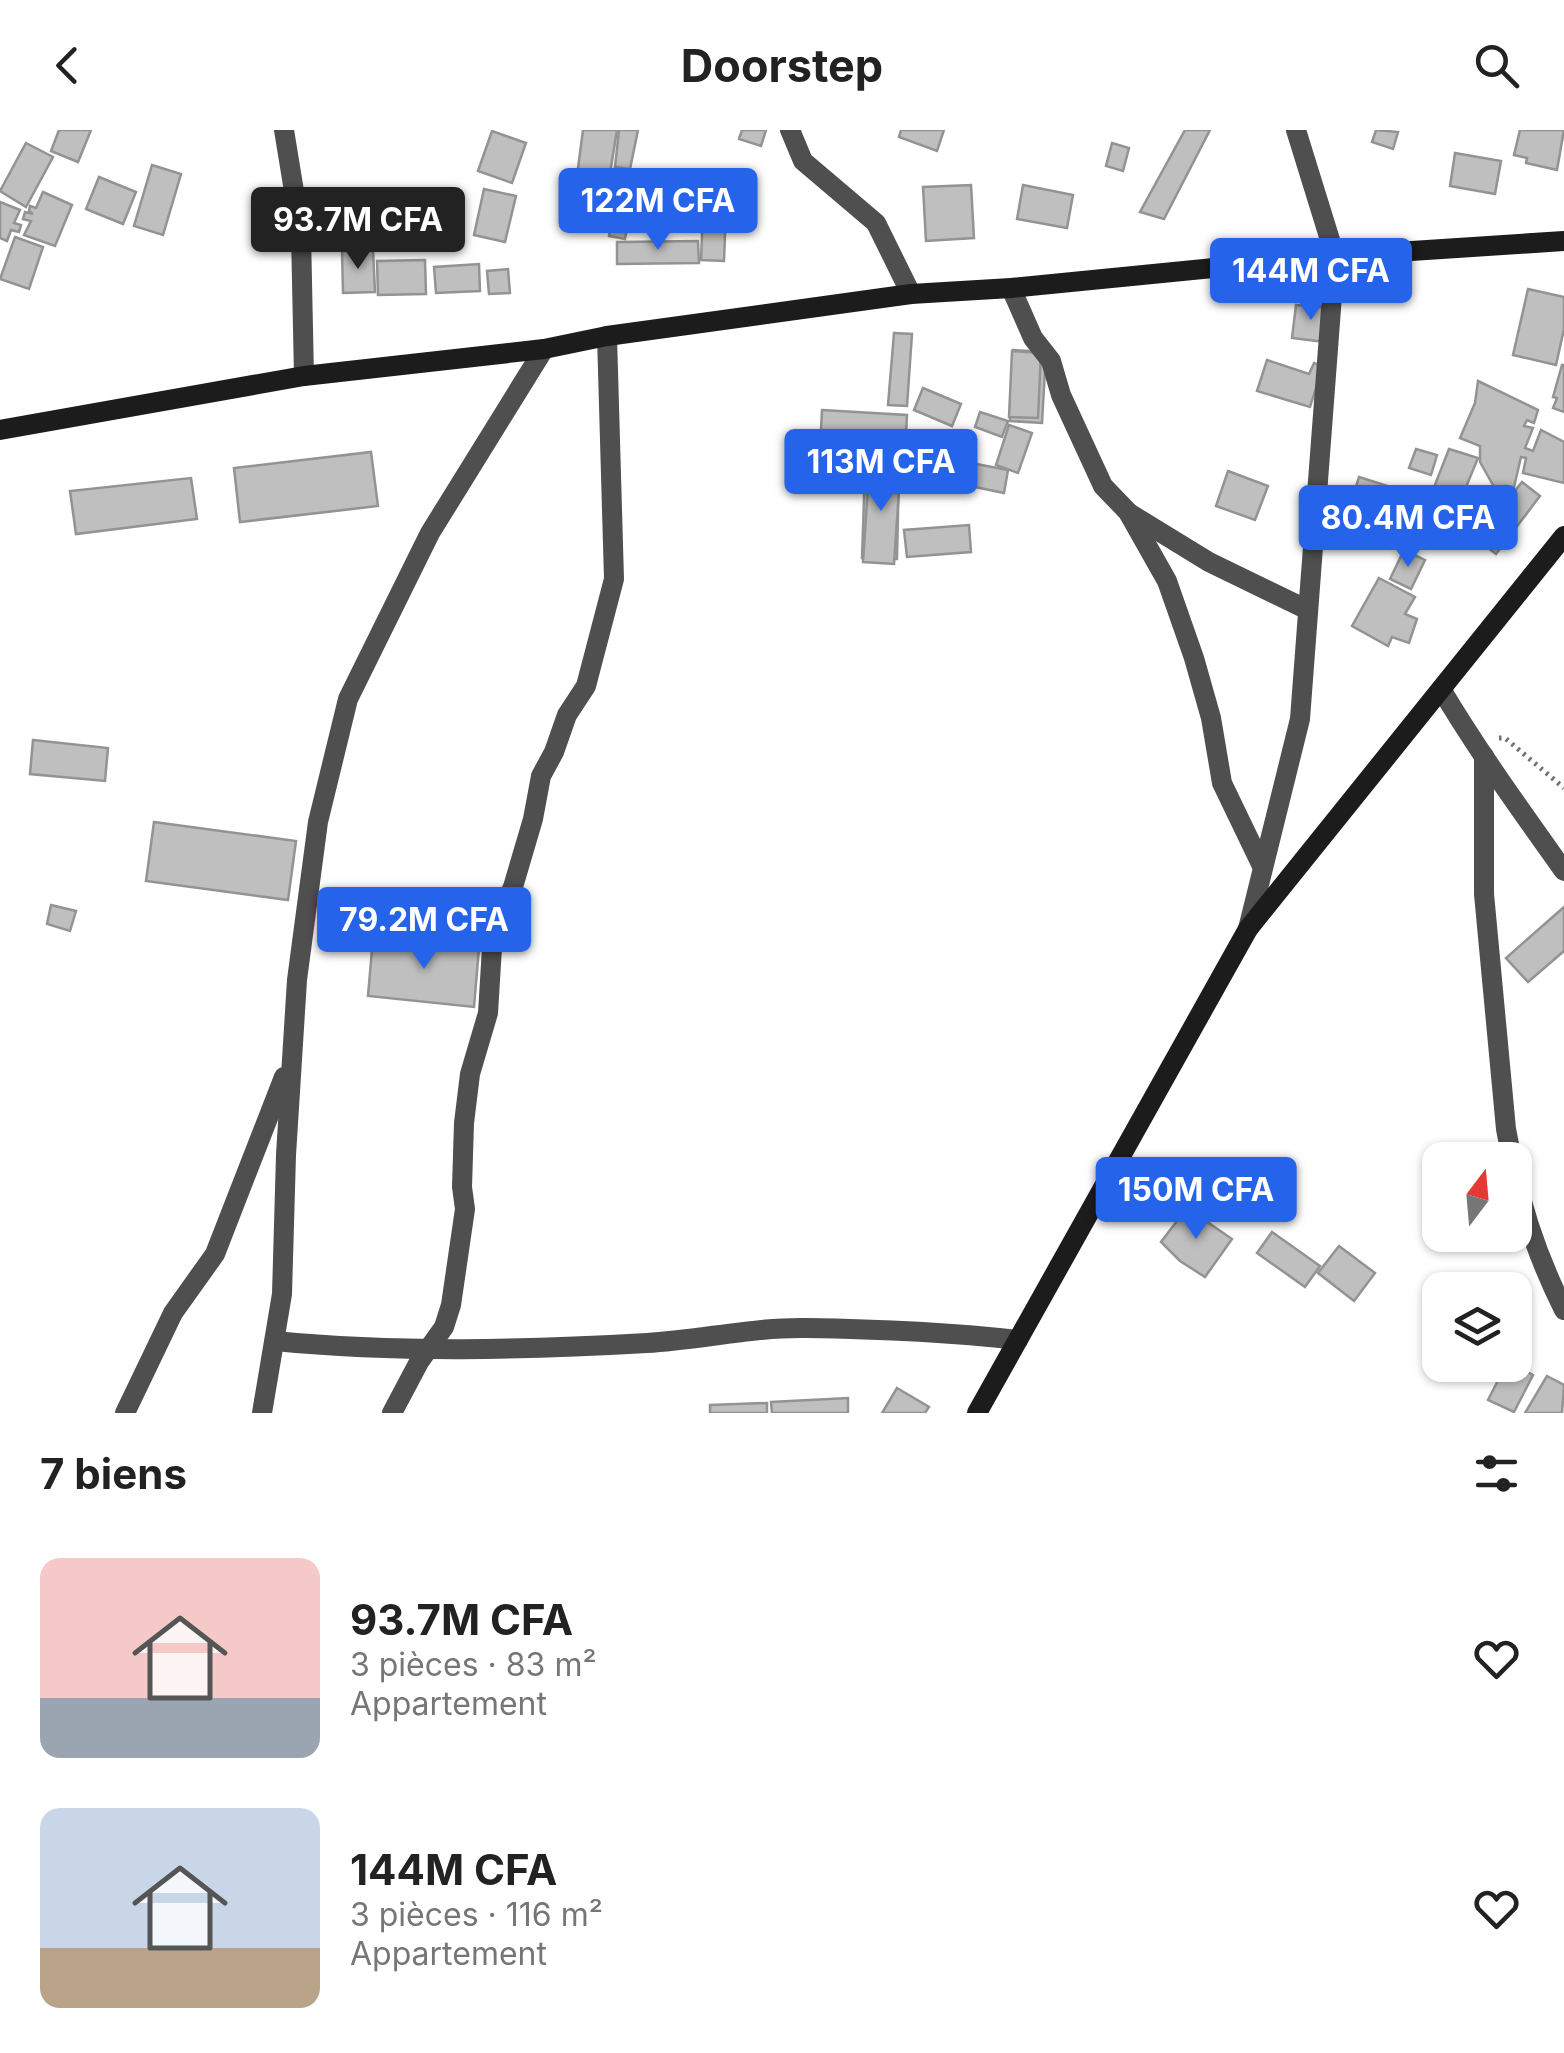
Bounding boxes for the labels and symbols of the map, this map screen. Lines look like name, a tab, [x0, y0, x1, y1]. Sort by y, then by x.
pin: 122M CFA	[555, 168, 761, 253]
pin: 93.7M CFA	[244, 187, 472, 272]
pin: 144M CFA	[1208, 238, 1414, 323]
pin: 113M CFA	[778, 429, 984, 514]
pin: 80.4M CFA	[1294, 485, 1522, 570]
pin: 79.2M CFA	[310, 887, 538, 972]
north arrow	[1422, 1142, 1532, 1252]
pin: 150M CFA	[1093, 1157, 1299, 1242]

